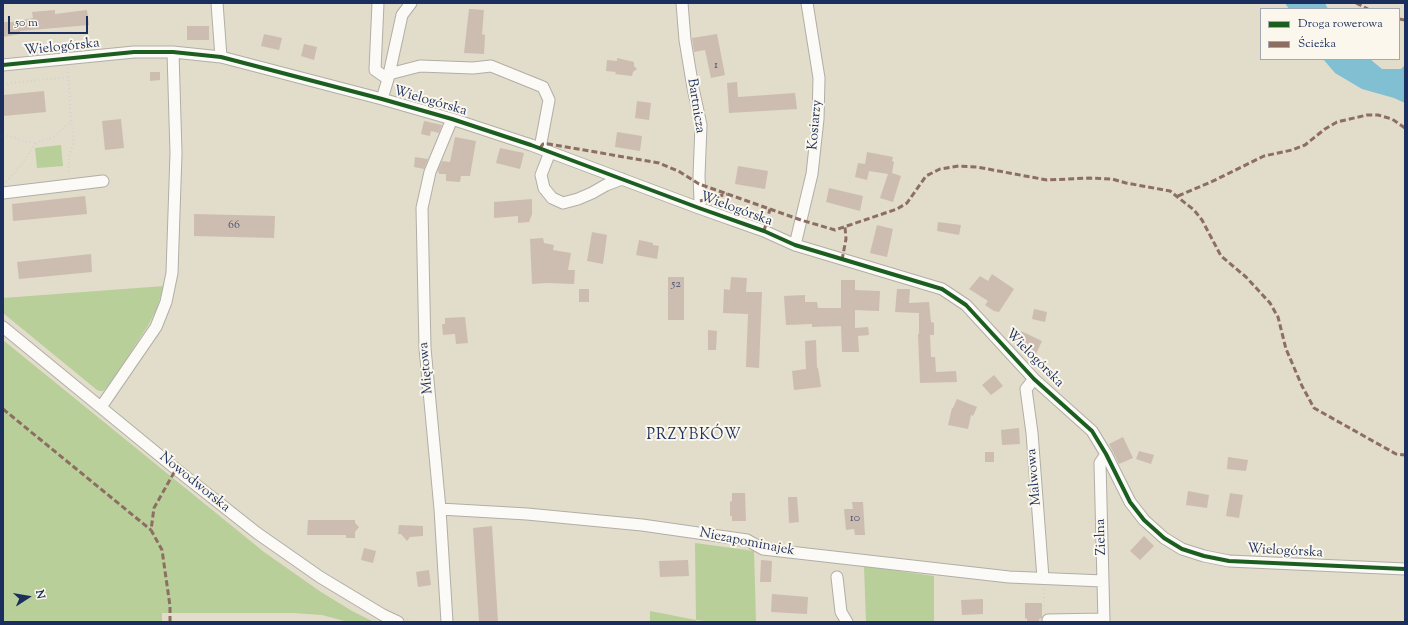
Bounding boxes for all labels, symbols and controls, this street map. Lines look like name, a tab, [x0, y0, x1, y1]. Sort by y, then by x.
scale bar	[10, 8, 90, 34]
legend	[1260, 8, 1400, 60]
text: 50 m	[15, 14, 38, 32]
text: Droga rowerowa	[1298, 15, 1383, 33]
text: Ścieżka	[1298, 35, 1336, 53]
street label: Wielogórska	[23, 36, 101, 60]
house number: 1	[714, 59, 718, 73]
street label: Bartnicza	[682, 77, 708, 135]
street label: Wielogórska	[391, 83, 469, 121]
street label: Kosiarzy	[805, 99, 827, 151]
street label: Wielogórska	[698, 189, 774, 231]
house number: 66	[228, 219, 240, 233]
house number: 52	[671, 278, 681, 292]
street label: Wielogórska	[1001, 326, 1067, 392]
street label: Miętowa	[416, 341, 438, 395]
district label: PRZYBKÓW	[646, 427, 742, 445]
street label: Malwowa	[1024, 448, 1046, 506]
street label: Nowodworska	[155, 449, 233, 517]
house number: 10	[850, 512, 860, 526]
street label: Zielna	[1093, 518, 1111, 556]
street label: Niezapominajek	[698, 526, 796, 560]
street label: Wielogórska	[1247, 542, 1323, 562]
north arrow	[8, 577, 48, 617]
text: N	[31, 589, 48, 600]

